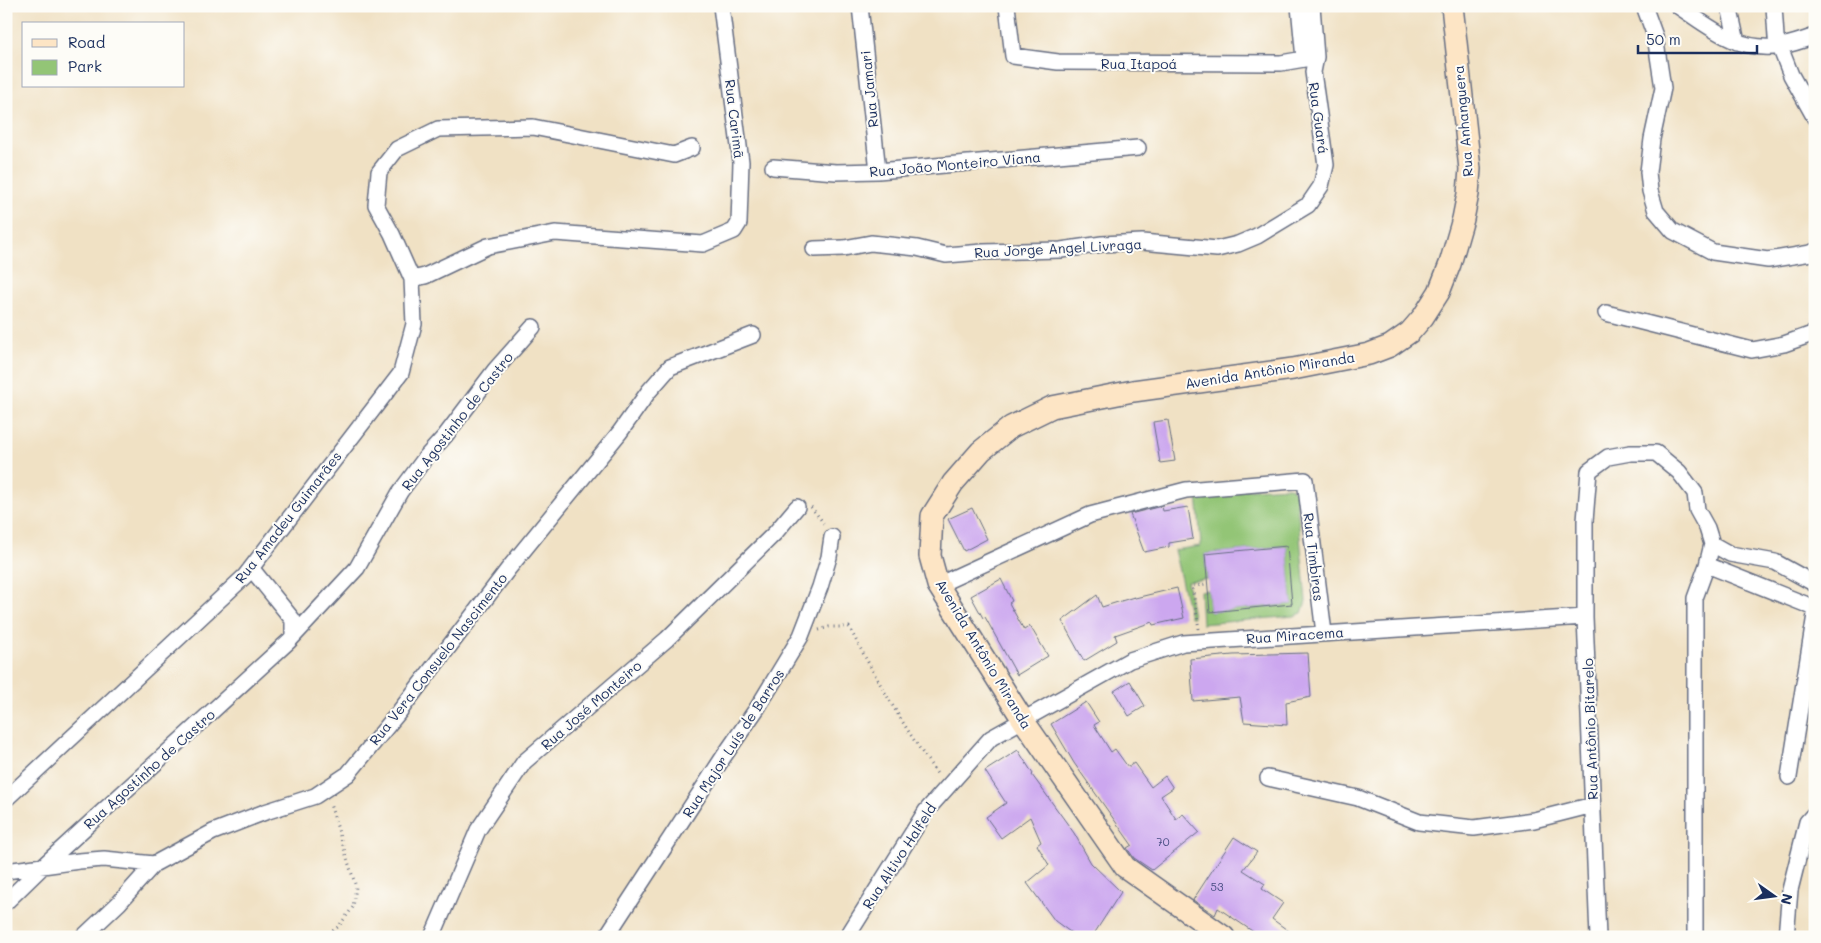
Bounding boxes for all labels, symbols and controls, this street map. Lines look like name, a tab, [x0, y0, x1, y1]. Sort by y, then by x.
legend	[22, 22, 185, 88]
scale bar	[1638, 22, 1757, 54]
text: 50 m	[1646, 29, 1681, 49]
text: Road	[68, 32, 105, 52]
street label: Rua Jamari	[856, 50, 882, 128]
street label: Rua Itapoá	[1101, 54, 1177, 73]
text: Park	[68, 56, 102, 76]
street label: Rua Anhanguera	[1449, 64, 1477, 178]
street label: Rua Carimã	[721, 78, 749, 160]
street label: Rua Guará	[1305, 81, 1333, 155]
street label: Rua João Monteiro Viana	[869, 147, 1041, 181]
street label: Rua Jorge Angel Livraga	[974, 234, 1142, 262]
street label: Avenida Antônio Miranda	[1184, 347, 1356, 393]
street label: Rua Agostinho de Castro	[397, 348, 517, 494]
street label: Rua Amadeu Guimarães	[230, 447, 346, 587]
street label: Rua Timbiras	[1299, 512, 1329, 602]
street label: Rua Vera Consuelo Nascimento	[365, 569, 511, 749]
street label: Avenida Antônio Miranda	[932, 575, 1036, 733]
street label: Rua Miracema	[1246, 622, 1344, 648]
street label: Rua José Monteiro	[537, 656, 645, 754]
street label: Rua Antônio Bitarelo	[1578, 658, 1602, 800]
street label: Rua Major Luís de Barros	[678, 665, 788, 821]
street label: Rua Agostinho de Castro	[79, 705, 219, 833]
street label: Rua Altivo Halfeld	[858, 799, 940, 912]
house number: 70	[1157, 834, 1170, 849]
north arrow	[1748, 870, 1798, 920]
house number: 53	[1211, 879, 1224, 894]
text: N	[1777, 892, 1798, 907]

